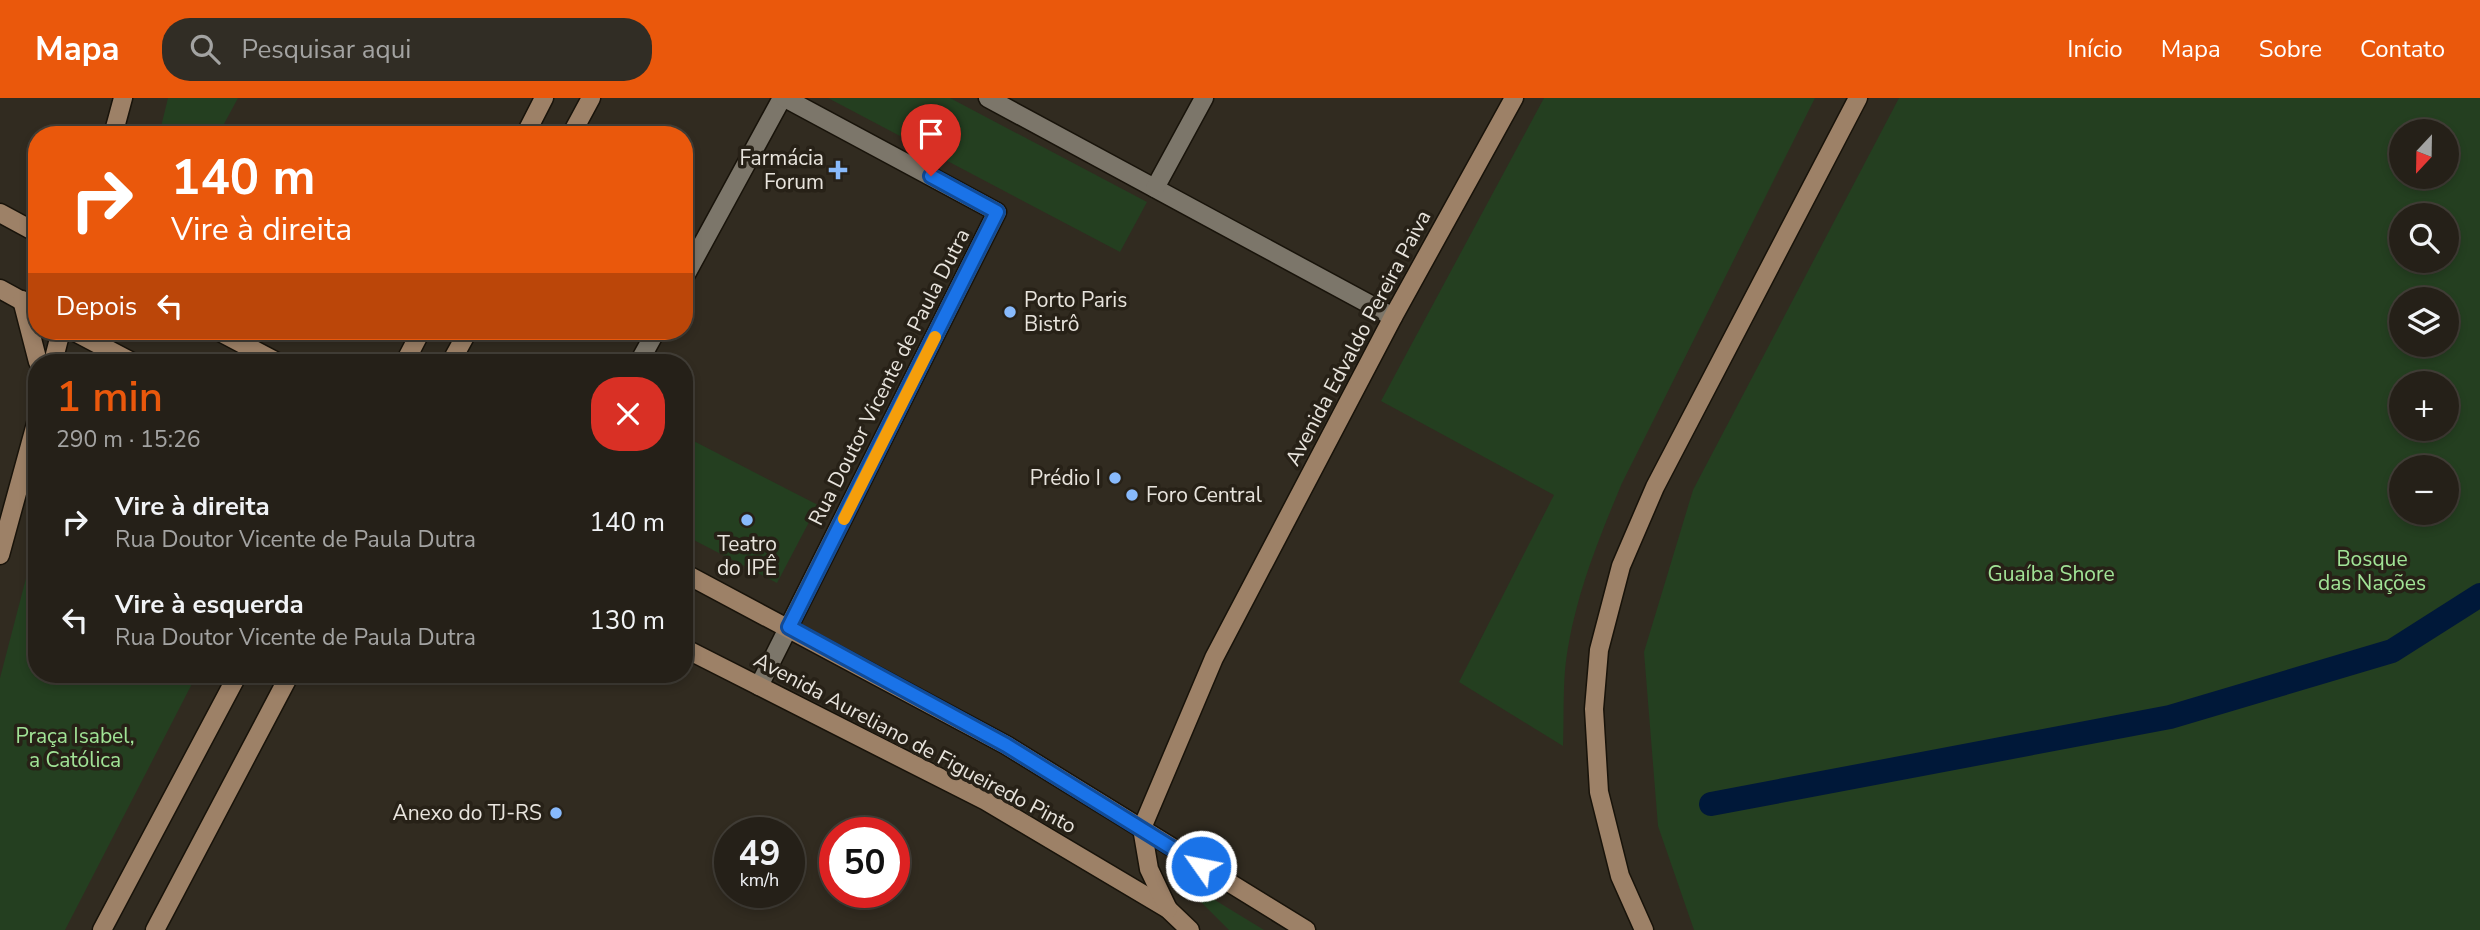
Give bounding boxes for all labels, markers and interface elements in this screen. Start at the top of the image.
search box [162,18,652,81]
text: Mapa [35,27,120,72]
icon: search [186,30,224,68]
text: Pesquisar aqui [242,32,411,67]
text: Início [2067,33,2123,65]
text: Mapa [2161,33,2221,65]
text: Sobre [2259,33,2322,65]
text: Contato [2360,33,2445,65]
pin [901,104,961,176]
icon: arrive [912,115,950,153]
north arrow [2389,119,2459,189]
map controls [2389,119,2459,525]
text: 140 m [171,144,315,211]
place label: Farmácia Forum [739,144,824,196]
icon: right [56,154,147,245]
marker: Farmácia Forum [830,162,846,178]
button: search [2389,203,2459,273]
street label: Avenida Edvaldo Pereira Paiva [1279,205,1437,471]
text: Vire à direita [171,208,352,251]
street label: Rua Doutor Vicente de Paula Dutra [802,224,976,530]
place label: Porto Paris Bistrô [1024,286,1127,338]
icon: left [151,287,189,325]
button: layers [2389,287,2459,357]
text: Depois [56,289,137,324]
marker: Porto Paris Bistrô [1002,304,1018,320]
text: 1 min [56,369,163,426]
button: + [2389,371,2459,441]
button: close [591,377,665,451]
text: 290 m · 15:26 [56,424,201,455]
button: − [2389,455,2459,525]
place label: Prédio I [1030,464,1101,492]
marker: Prédio I [1107,470,1123,486]
place label: Foro Central [1146,481,1263,509]
marker: Foro Central [1124,487,1140,503]
text: Vire à direita [115,489,270,524]
icon: right [56,503,94,541]
text: 140 m [589,505,665,540]
marker: Teatro do IPÊ [739,512,755,528]
text: Rua Doutor Vicente de Paula Dutra [115,524,476,555]
place label: Teatro do IPÊ [717,530,777,582]
park label: Bosque das Nações [2318,545,2426,597]
park label: Guaíba Shore [1987,560,2115,588]
text: Vire à esquerda [115,587,304,622]
icon: left [56,601,94,639]
text: 130 m [589,603,665,638]
text: Rua Doutor Vicente de Paula Dutra [115,622,476,653]
street label: Avenida Aureliano de Figueiredo Pinto [749,646,1081,840]
park label: Praça Isabel, a Católica [15,722,135,774]
place label: Anexo do TJ-RS [392,799,542,827]
marker: Anexo do TJ-RS [548,805,564,821]
speed limit sign: 50 [819,817,910,908]
position arrow [1164,829,1238,903]
text: 49 [738,830,781,877]
text: km/h [740,868,779,892]

